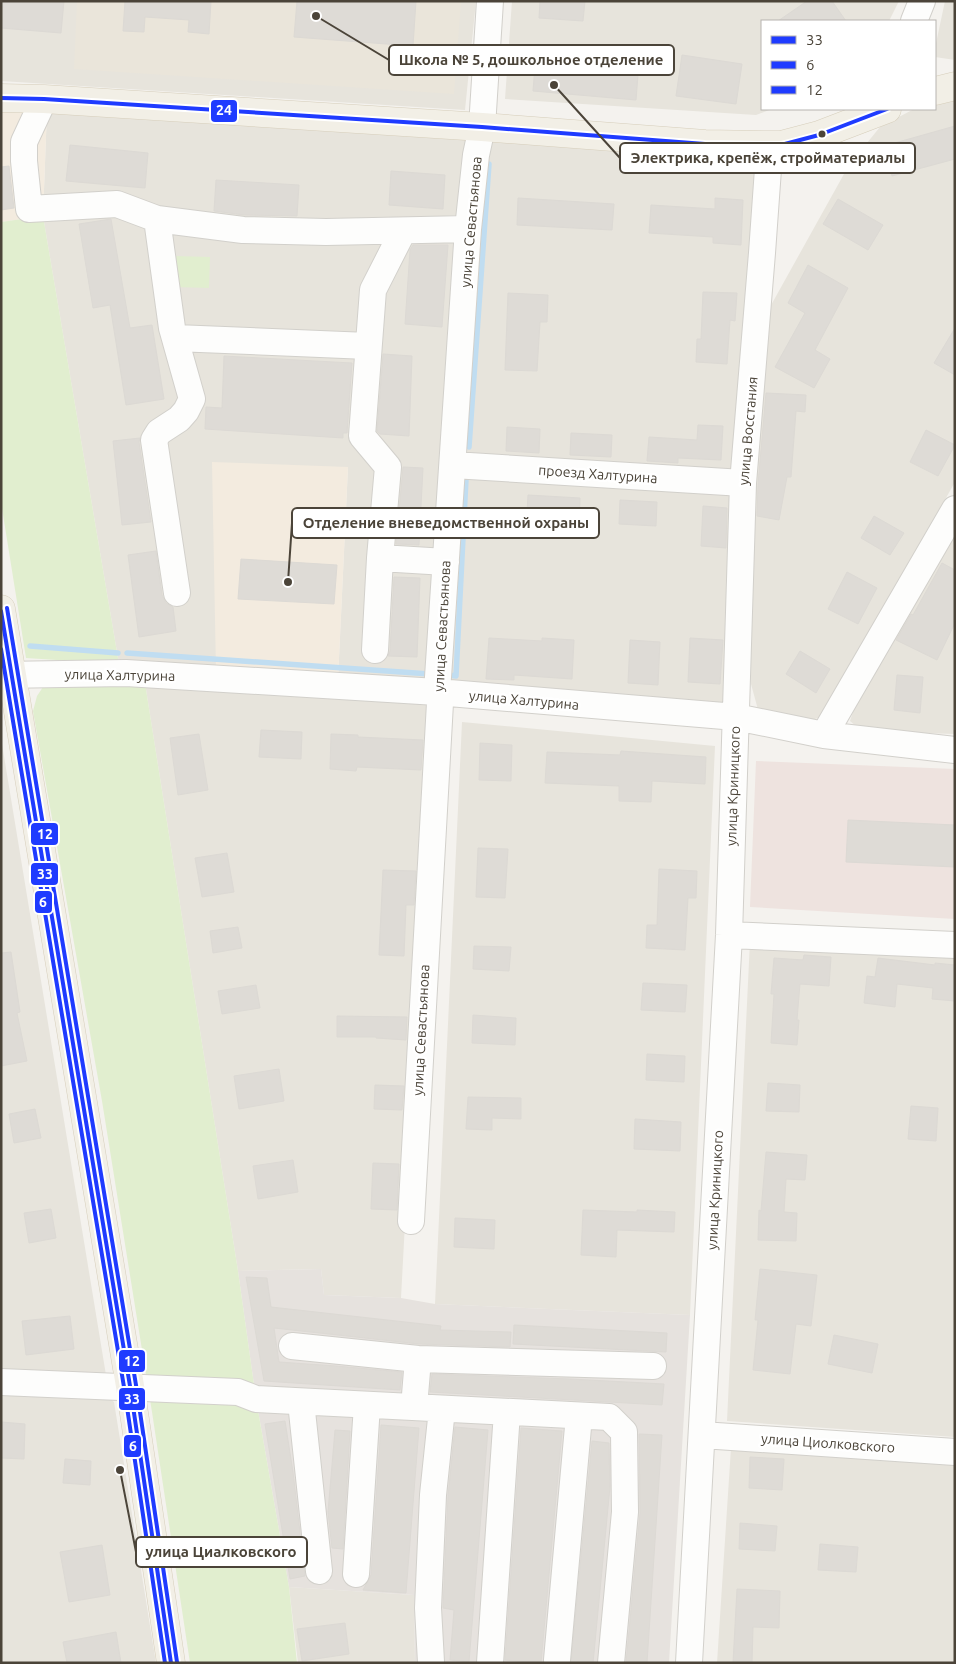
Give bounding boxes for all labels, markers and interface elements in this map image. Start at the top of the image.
legend [761,20,936,110]
text: 33 [806,31,823,48]
callout: Школа № 5, дошкольное отделение [389,45,674,75]
text: Школа № 5, дошкольное отделение [399,51,663,68]
text: 6 [806,56,814,73]
text: 12 [806,81,823,98]
line badge: 24 [210,99,238,123]
text: 24 [216,102,232,118]
unlabelled marker [817,129,827,139]
callout: Электрика, крепёж, стройматериалы [620,143,915,173]
text: Электрика, крепёж, стройматериалы [631,149,905,166]
street label: улица Севастьянова [457,156,485,288]
street label: улица Восстания [735,376,761,486]
street label: проезд Халтурина [538,462,658,486]
callout: Отделение вневедомственной охраны [292,508,599,538]
text: Отделение вневедомственной охраны [303,514,589,531]
street label: улица Севастьянова [431,560,453,692]
street label: улица Халтурина [65,666,175,684]
street label: улица Халтурина [468,687,580,713]
street label: улица Криницкого [723,726,743,846]
line badge: 12 [30,822,59,846]
text: 12 [37,826,53,842]
line badge: 33 [30,862,59,886]
text: 33 [37,866,53,882]
line badge: 6 [34,890,53,914]
text: 6 [39,894,47,910]
street label: улица Севастьянова [410,964,432,1096]
street label: улица Криницкого [704,1130,726,1250]
line badge: 12 [118,1349,146,1373]
text: 12 [124,1353,140,1369]
line badge: 33 [118,1387,146,1411]
text: 33 [124,1391,140,1407]
street label: улица Циолковского [760,1430,896,1456]
line badge: 6 [123,1434,142,1458]
text: 6 [129,1438,137,1454]
callout: улица Циалковского [136,1537,307,1567]
text: улица Циалковского [145,1543,297,1560]

